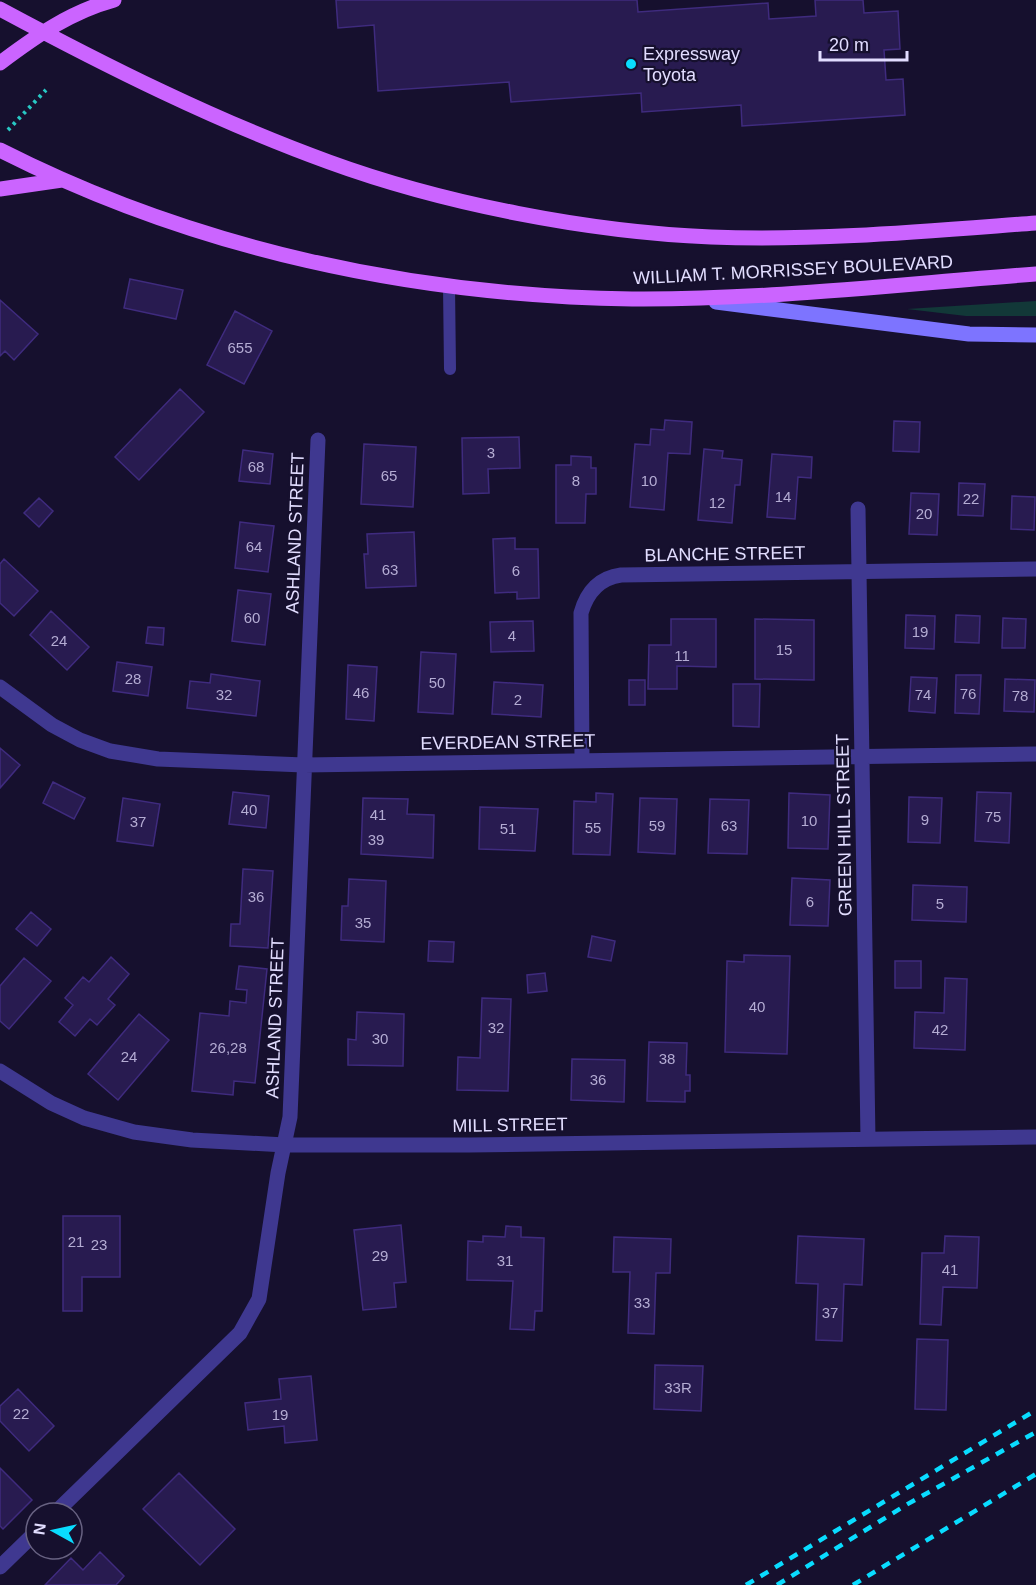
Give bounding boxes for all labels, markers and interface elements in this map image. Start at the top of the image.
scale bar [820,24,907,62]
text: 20 m [829,35,869,55]
place label: Expressway Toyota [643,44,740,85]
marker: Expressway Toyota [624,57,638,71]
street label: WILLIAM T. MORRISSEY BOULEVARD [633,252,953,288]
house number: 655 [227,339,253,356]
house number: 3 [487,444,495,461]
street label: ASHLAND STREET [282,452,308,614]
house number: 68 [248,458,264,475]
house number: 65 [381,467,397,484]
house number: 8 [572,472,580,489]
house number: 10 [641,472,657,489]
house number: 14 [775,488,791,505]
house number: 22 [963,490,979,507]
house number: 12 [709,494,725,511]
house number: 20 [916,505,932,522]
house number: 64 [246,538,262,555]
street label: BLANCHE STREET [644,543,806,565]
house number: 63 [382,561,398,578]
house number: 6 [512,562,520,579]
house number: 60 [244,609,260,626]
house number: 19 [912,623,928,640]
house number: 4 [508,627,516,644]
house number: 24 [51,632,67,649]
house number: 15 [776,641,792,658]
house number: 11 [674,647,690,664]
house number: 28 [125,670,141,687]
house number: 50 [429,674,445,691]
house number: 46 [353,684,369,701]
house number: 76 [960,685,976,702]
house number: 32 [216,686,232,703]
house number: 74 [915,686,931,703]
house number: 78 [1012,687,1028,704]
house number: 2 [514,691,522,708]
street label: EVERDEAN STREET [420,730,596,754]
street label: GREEN HILL STREET [832,734,856,916]
house number: 40 [241,801,257,818]
house number: 41 [370,806,386,823]
house number: 75 [985,808,1001,825]
house number: 9 [921,811,929,828]
house number: 10 [801,812,817,829]
house number: 37 [130,813,146,830]
house number: 59 [649,817,665,834]
house number: 63 [721,817,737,834]
house number: 55 [585,819,601,836]
house number: 51 [500,820,516,837]
house number: 39 [368,831,384,848]
house number: 36 [248,888,264,905]
house number: 6 [806,893,814,910]
house number: 5 [936,895,944,912]
house number: 35 [355,914,371,931]
street label: ASHLAND STREET [262,937,288,1099]
house number: 40 [749,998,765,1015]
house number: 32 [488,1019,504,1036]
house number: 42 [932,1021,948,1038]
house number: 30 [372,1030,388,1047]
house number: 26,28 [209,1039,247,1056]
house number: 24 [121,1048,137,1065]
house number: 38 [659,1050,675,1067]
house number: 36 [590,1071,606,1088]
street label: MILL STREET [452,1114,568,1136]
house number: 21 [68,1233,84,1250]
house number: 23 [91,1236,107,1253]
house number: 29 [372,1247,388,1264]
house number: 31 [497,1252,513,1269]
house number: 41 [942,1261,958,1278]
house number: 33 [634,1294,650,1311]
house number: 37 [822,1304,838,1321]
house number: 33R [664,1379,692,1396]
house number: 22 [13,1405,29,1422]
house number: 19 [272,1406,288,1423]
north arrow [24,1501,84,1561]
text: N [30,1522,49,1536]

